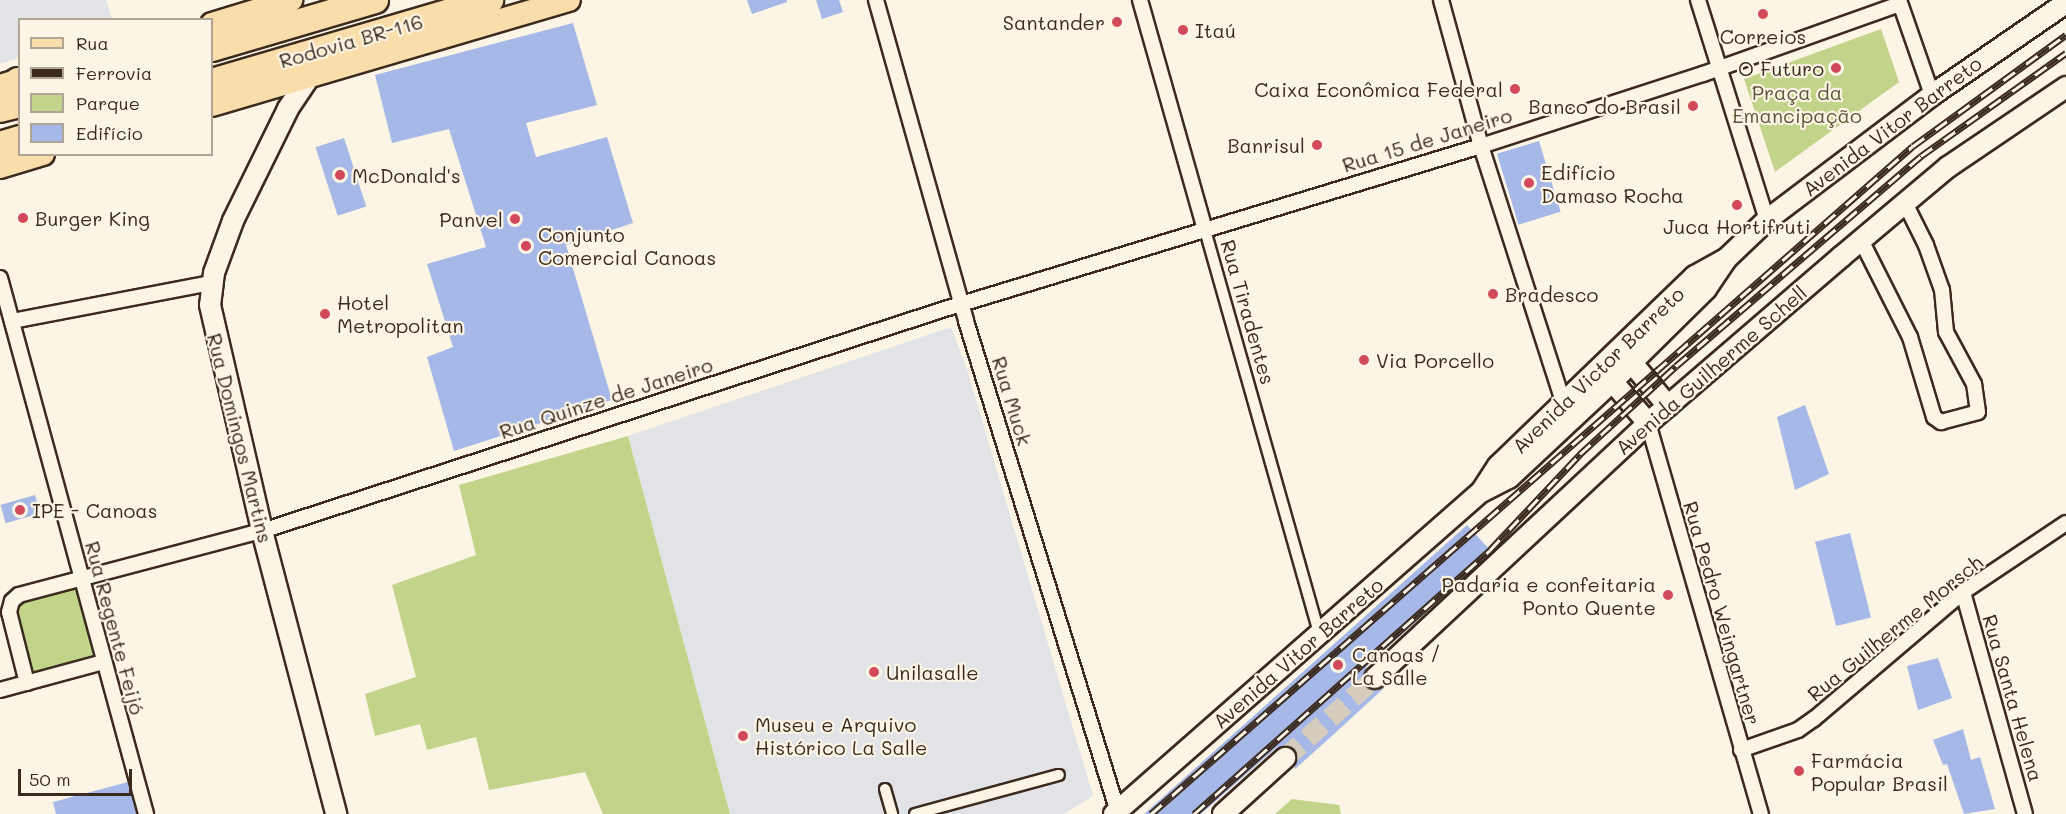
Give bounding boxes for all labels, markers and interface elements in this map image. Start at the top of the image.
marker: Correios [1756,7,1770,21]
street label: Rodovia BR-116 [276,9,426,73]
place label: Santander [1003,10,1105,34]
marker: Santander [1110,15,1124,29]
legend [18,18,213,156]
place label: Itaú [1195,18,1236,42]
marker: Itaú [1176,23,1190,37]
place label: Correios [1720,24,1806,48]
text: Rua [76,31,109,55]
street label: Avenida Vitor Barreto [1798,51,1986,201]
place label: O Futuro [1738,56,1824,80]
text: Ferrovia [76,61,152,85]
marker: O Futuro [1829,61,1843,75]
place label: Caixa Econômica Federal [1254,77,1503,101]
park label: Praça da Emancipação [1732,81,1862,128]
marker: Caixa Econômica Federal [1508,82,1522,96]
text: Parque [76,91,140,115]
place label: Banco do Brasil [1528,94,1681,118]
marker: Banco do Brasil [1686,99,1700,113]
street label: Rua 15 de Janeiro [1339,103,1515,177]
text: Edifício [76,121,143,145]
place label: Banrisul [1227,133,1305,157]
marker: Banrisul [1310,138,1324,152]
place label: Edifício Damaso Rocha [1541,160,1684,207]
place label: McDonald's [352,163,461,187]
marker: McDonald's [333,168,347,182]
marker: Edifício Damaso Rocha [1522,176,1536,190]
marker: Juca Hortifruti [1730,198,1744,212]
place label: Burger King [35,206,150,230]
place label: Panvel [439,207,503,231]
marker: Burger King [16,211,30,225]
marker: Panvel [508,212,522,226]
place label: Juca Hortifruti [1663,214,1811,238]
place label: Conjunto Comercial Canoas [538,222,716,269]
street label: Rua Tiradentes [1216,237,1280,387]
marker: Conjunto Comercial Canoas [519,239,533,253]
street label: Avenida Guilherme Schell [1610,280,1812,460]
place label: Bradesco [1505,282,1598,306]
street label: Avenida Victor Barreto [1507,282,1689,458]
marker: Bradesco [1486,287,1500,301]
place label: Hotel Metropolitan [337,290,464,337]
marker: Hotel Metropolitan [318,307,332,321]
street label: Rua Domingos Martins [202,331,278,545]
place label: Via Porcello [1376,348,1494,372]
street label: Rua Quinze de Janeiro [496,352,716,444]
marker: Via Porcello [1357,353,1371,367]
street label: Rua Muck [987,354,1037,448]
place label: IPE - Canoas [32,498,158,522]
street label: Rua Pedro Weingartner [1679,498,1765,728]
marker: IPE - Canoas [13,503,27,517]
street label: Rua Regente Feijó [80,539,150,717]
street label: Rua Guilherme Morsch [1803,550,1987,706]
place label: Padaria e confeitaria Ponto Quente [1442,572,1656,619]
street label: Avenida Vitor Barreto [1208,573,1388,733]
marker: Padaria e confeitaria Ponto Quente [1661,588,1675,602]
street label: Rua Santa Helena [1978,612,2048,784]
place label: Canoas / La Salle [1352,642,1441,689]
marker: Canoas / La Salle [1329,656,1347,674]
place label: Unilasalle [886,660,979,684]
marker: Unilasalle [867,665,881,679]
place label: Museu e Arquivo Histórico La Salle [755,712,927,759]
marker: Museu e Arquivo Histórico La Salle [736,729,750,743]
place label: Farmácia Popular Brasil [1811,748,1948,795]
scale bar [21,757,135,795]
marker: Farmácia Popular Brasil [1792,764,1806,778]
text: 50 m [29,767,71,791]

